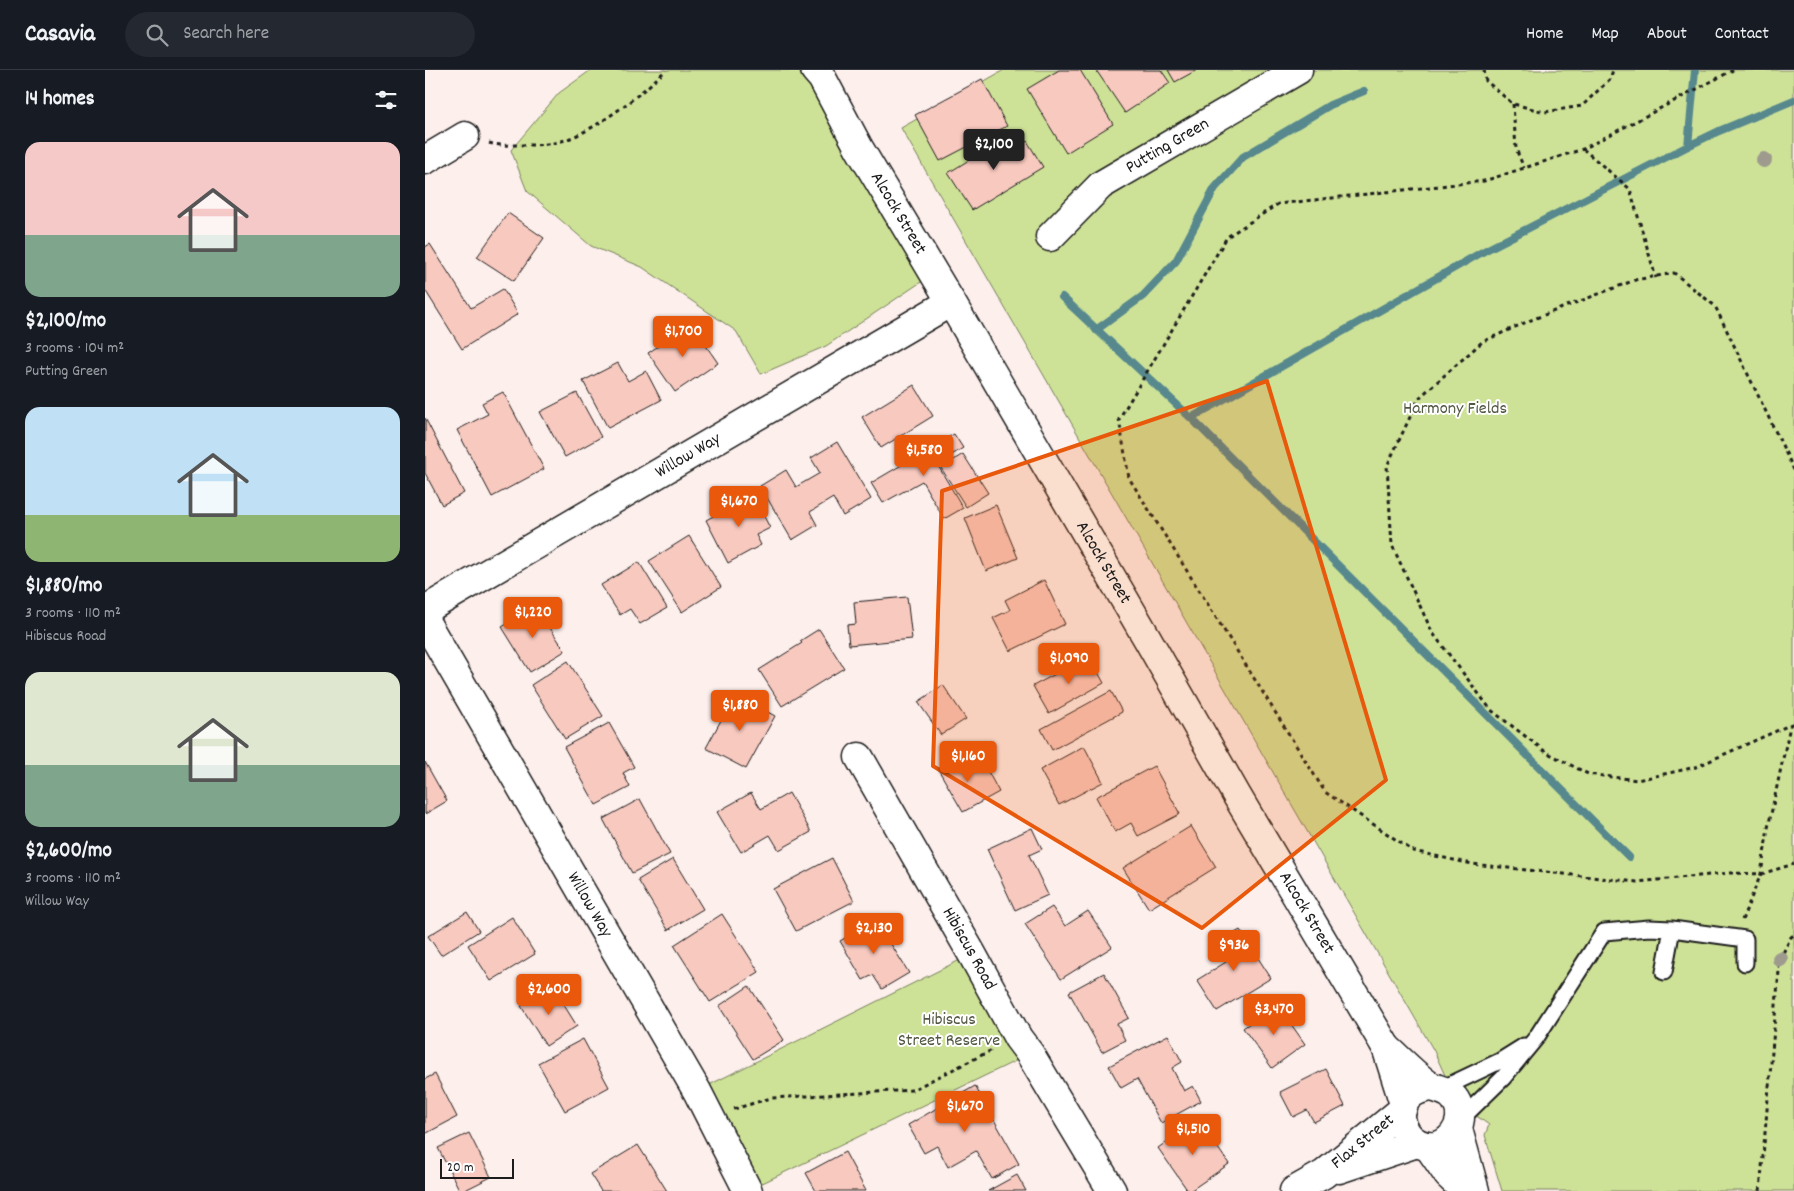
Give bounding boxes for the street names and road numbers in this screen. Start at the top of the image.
street label: Putting Green [1121,112,1214,180]
street label: Alcock Street [864,168,933,260]
street label: Willow Way [651,427,726,485]
street label: Alcock Street [1069,517,1137,609]
street label: Willow Way [560,867,619,943]
street label: Alcock Street [1272,867,1341,959]
street label: Hibiscus Road [935,903,1002,995]
street label: Flax Street [1326,1108,1400,1176]

